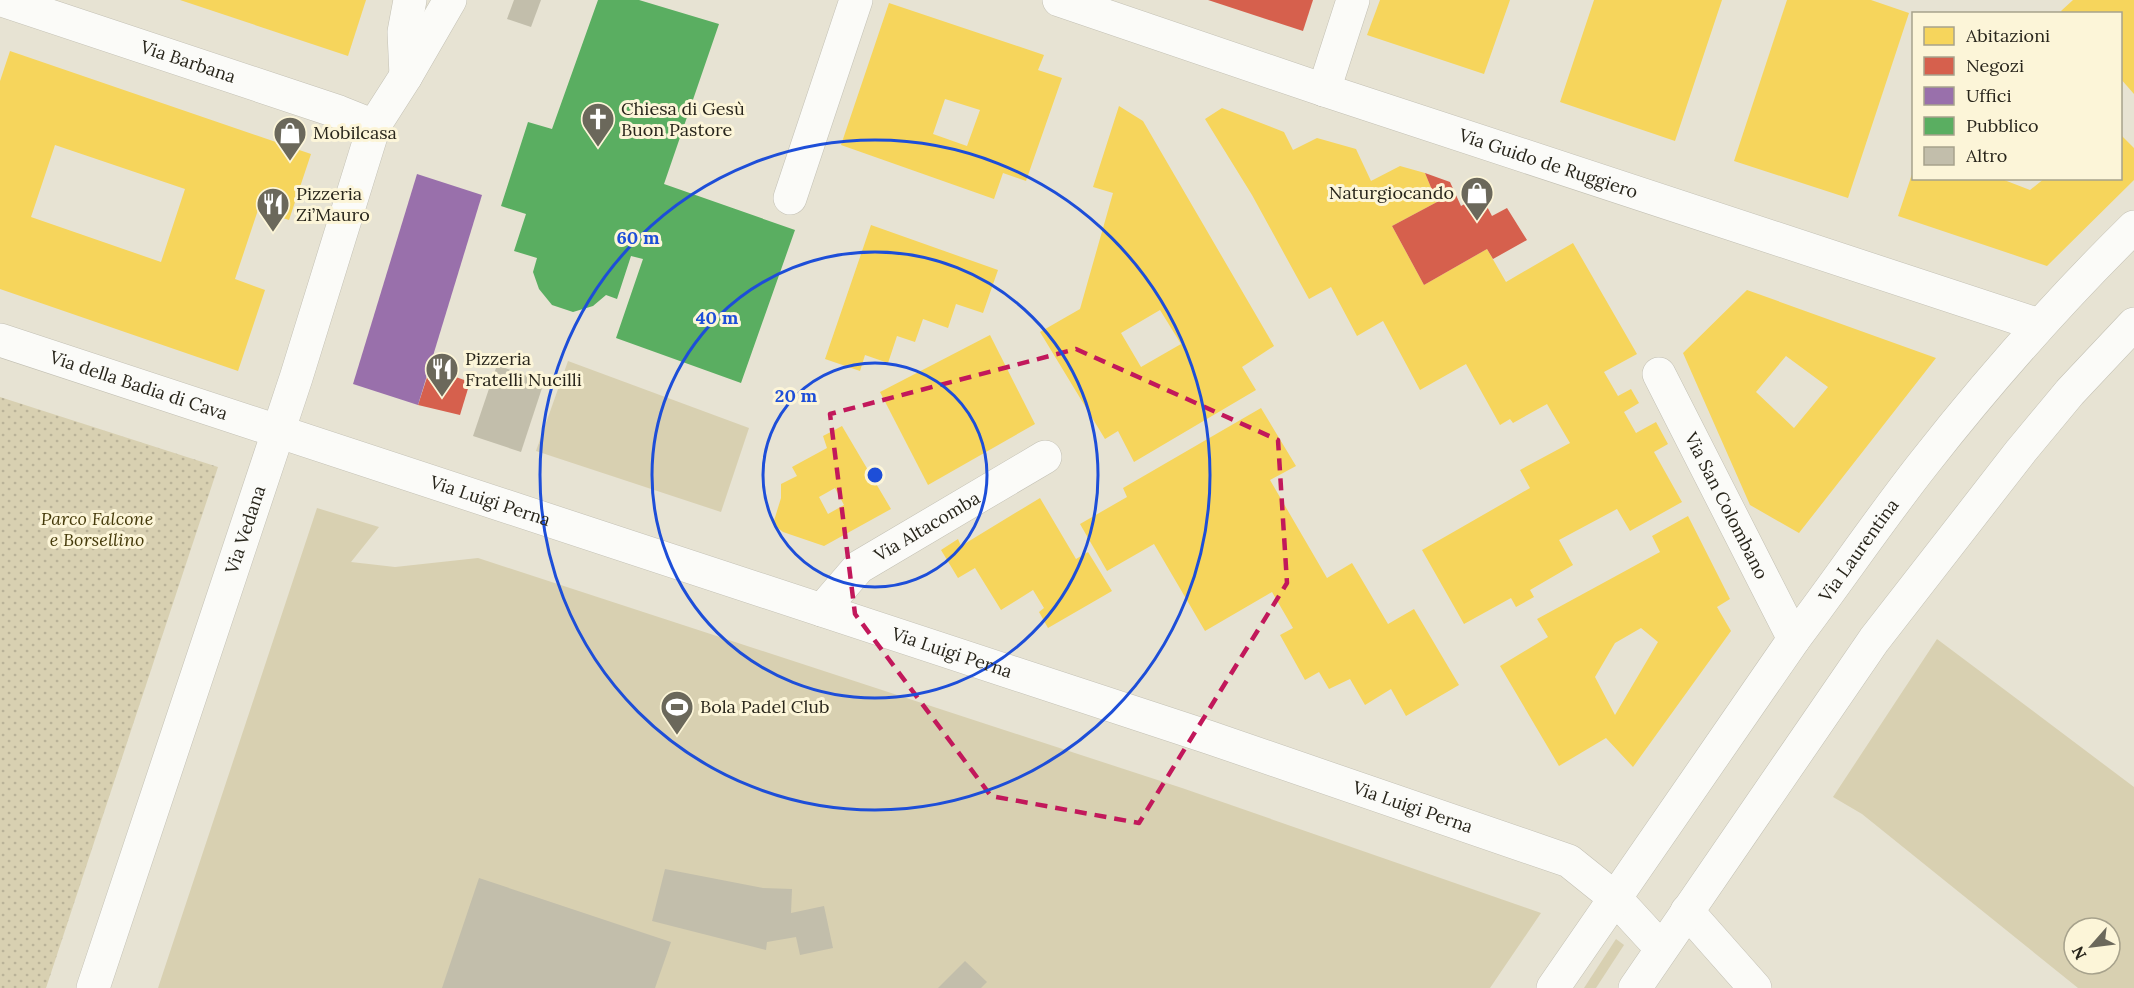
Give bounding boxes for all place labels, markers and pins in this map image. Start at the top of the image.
place label: Chiesa di Gesù Buon Pastore [621,97,745,141]
church icon: Chiesa di Gesù Buon Pastore [580,101,616,148]
shop icon: Mobilcasa [272,115,308,162]
place label: Mobilcasa [313,121,397,144]
shop icon: Naturgiocando [1459,175,1495,222]
place label: Naturgiocando [1329,181,1454,204]
place label: Pizzeria Zi’Mauro [296,182,370,226]
restaurant icon: Pizzeria Zi’Mauro [255,186,291,233]
place label: Pizzeria Fratelli Nucilli [465,347,582,391]
restaurant icon: Pizzeria Fratelli Nucilli [424,351,460,398]
centre of rings [865,465,885,485]
sports icon: Bola Padel Club [659,689,695,736]
place label: Bola Padel Club [700,695,830,718]

